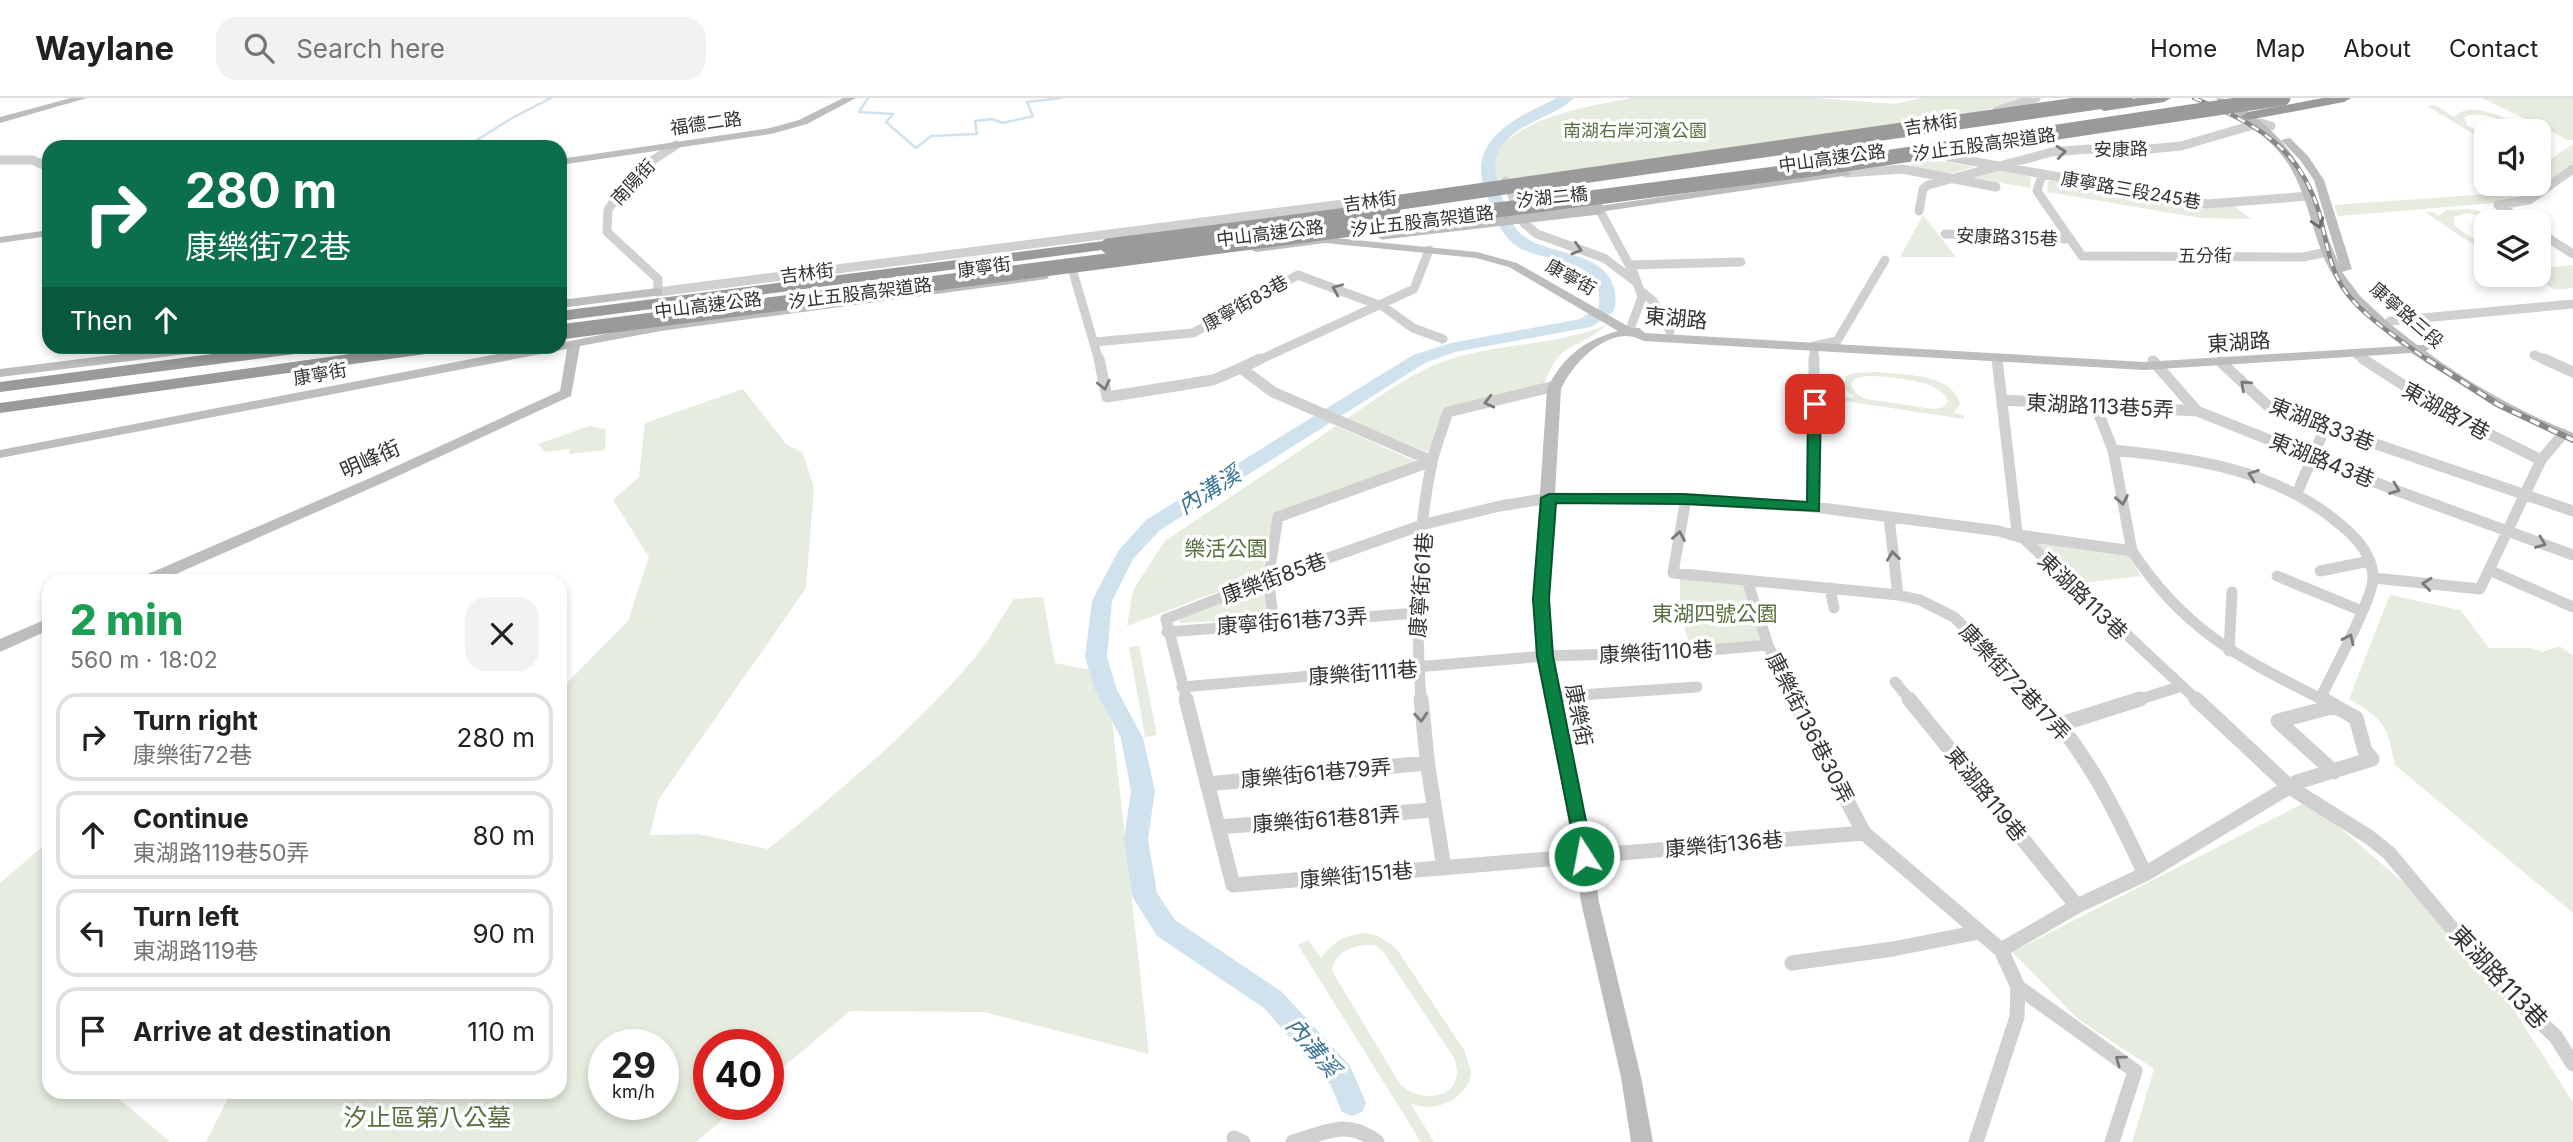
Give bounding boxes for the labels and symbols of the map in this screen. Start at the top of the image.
street label: 福德二路 [669,108,743,138]
street label: 吉林街 [1903,109,1959,139]
park label: 南湖右岸河濱公園 [1563,120,1707,141]
street label: 汐止五股高架道路 [1911,124,2057,164]
street label: 安康路 [2094,138,2148,160]
street label: 中山高速公路 [1777,140,1887,176]
one-way arrow [2055,144,2067,159]
street label: 南陽街 [607,155,659,209]
street label: 康寧路三段245巷 [2060,167,2202,213]
street label: 汐湖二橋 [1515,183,1589,211]
street label: 吉林街 [1342,187,1398,215]
street label: 汐止五股高架道路 [1349,202,1495,240]
street label: 中山高速公路 [1215,216,1325,250]
one-way arrow [2310,216,2324,229]
street label: 安康路315巷 [1956,225,2058,249]
one-way arrow [1571,241,1583,256]
street label: 五分街 [2178,245,2232,266]
street label: 康寧街 [956,253,1012,281]
street label: 康寧街 [1542,255,1600,299]
street label: 吉林街 [779,259,835,287]
street label: 康寧街83巷 [1199,271,1291,335]
street label: 汐止五股高架道路 [787,274,933,312]
street label: 康寧路三段 [2366,278,2448,352]
one-way arrow [1332,283,1345,297]
street label: 中山高速公路 [653,288,763,322]
street label: 東湖路 [1644,303,1708,333]
street label: 東湖路 [2207,327,2271,357]
street label: 康寧街 [292,359,348,389]
pin [1785,374,1845,434]
street label: 東湖路7巷 [2398,377,2494,445]
one-way arrow [1096,379,1111,391]
one-way arrow [2240,381,2253,394]
street label: 東湖路113巷5弄 [2026,390,2174,422]
street label: 東湖路33巷 [2266,393,2378,455]
one-way arrow [1483,394,1495,408]
street label: 東湖路43巷 [2266,428,2378,492]
street label: 明峰街 [336,435,404,483]
water label: 內溝溪 [1172,458,1248,520]
one-way arrow [2248,469,2260,483]
one-way arrow [2388,481,2400,495]
one-way arrow [2114,494,2129,506]
one-way arrow [1671,530,1686,542]
street label: 康寧街61巷 [1405,531,1437,639]
one-way arrow [2535,534,2547,548]
park label: 樂活公園 [1184,536,1268,561]
street label: 康樂街85巷 [1218,547,1330,609]
street label: 東湖路113巷 [2033,547,2133,645]
one-way arrow [1886,550,1901,562]
one-way arrow [2421,577,2432,592]
park label: 東湖四號公園 [1652,601,1778,626]
street label: 康寧街61巷73弄 [1216,603,1368,639]
street label: 康樂街72巷17弄 [1955,619,2075,745]
one-way arrow [2341,634,2355,646]
street label: 康樂街110巷 [1598,637,1714,667]
street label: 康樂街136巷30弄 [1761,648,1859,808]
street label: 康樂街111巷 [1307,657,1419,689]
street label: 康樂街 [1561,682,1597,748]
one-way arrow [1413,712,1428,723]
street label: 東湖路119巷 [1940,742,2032,846]
street label: 康樂街61巷79弄 [1240,754,1392,792]
street label: 康樂街61巷81弄 [1251,801,1401,837]
position arrow [1547,819,1621,893]
street label: 康樂街136巷 [1664,826,1784,862]
street label: 康樂街151巷 [1298,858,1414,892]
street label: 東湖路113巷 [2444,919,2554,1035]
water label: 內溝溪 [1280,1012,1348,1085]
speed limit sign: 40 [693,1029,784,1120]
one-way arrow [2115,1056,2128,1069]
park label: 汐止區第八公墓 [343,1103,511,1132]

